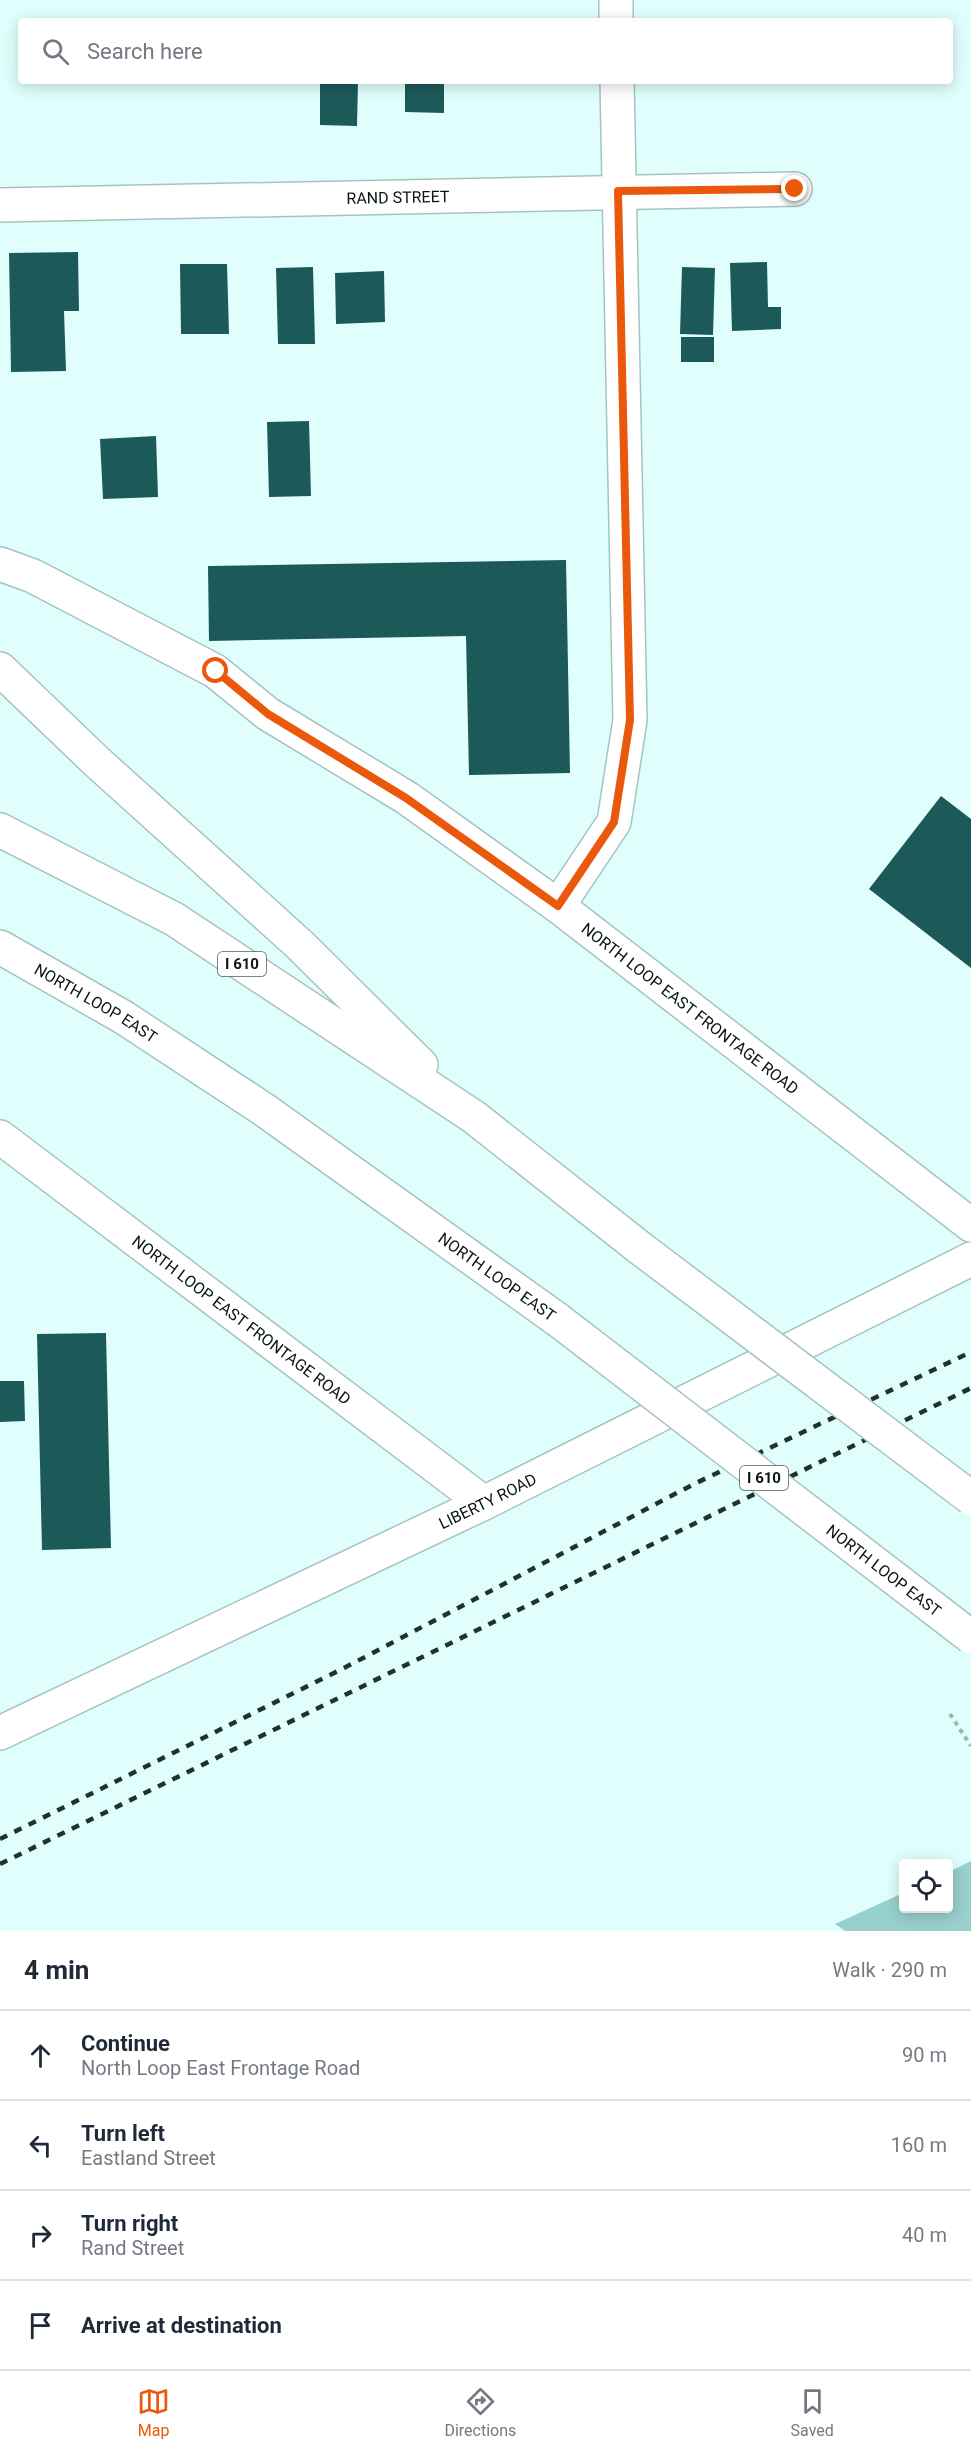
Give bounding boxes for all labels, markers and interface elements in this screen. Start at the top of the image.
search box [18,18,953,84]
icon: search [39,35,72,68]
text: Search here [87,39,203,64]
route end [781,175,807,201]
street label: RAND STREET [346,187,450,208]
route start [202,657,228,683]
street label: NORTH LOOP EAST FRONTAGE ROAD [578,919,802,1098]
road number: I 610 [218,952,266,976]
street label: NORTH LOOP EAST [31,960,161,1047]
street label: NORTH LOOP EAST [435,1229,560,1325]
street label: NORTH LOOP EAST FRONTAGE ROAD [128,1231,354,1409]
road number: I 610 [740,1466,788,1490]
street label: LIBERTY ROAD [436,1469,540,1533]
street label: NORTH LOOP EAST [823,1521,945,1621]
map controls [899,1859,953,1913]
button: locate [899,1859,953,1913]
text: 4 min [24,1955,89,1985]
text: Walk · 290 m [832,1958,947,1982]
text: Continue [81,2031,170,2056]
icon: ahead [24,2039,57,2072]
text: 90 m [902,2043,947,2067]
text: North Loop East Frontage Road [81,2056,360,2080]
text: Turn left [81,2121,165,2146]
icon: left [24,2129,57,2162]
text: 160 m [891,2133,947,2157]
text: Eastland Street [81,2146,216,2170]
text: Turn right [81,2211,178,2236]
icon: right [24,2219,57,2252]
text: 40 m [902,2223,947,2247]
text: Rand Street [81,2236,184,2260]
icon: arrive [24,2309,57,2342]
text: Arrive at destination [81,2313,282,2338]
tab: Map [137,2385,170,2440]
tab: Directions [444,2385,516,2440]
tab: Saved [791,2385,834,2440]

